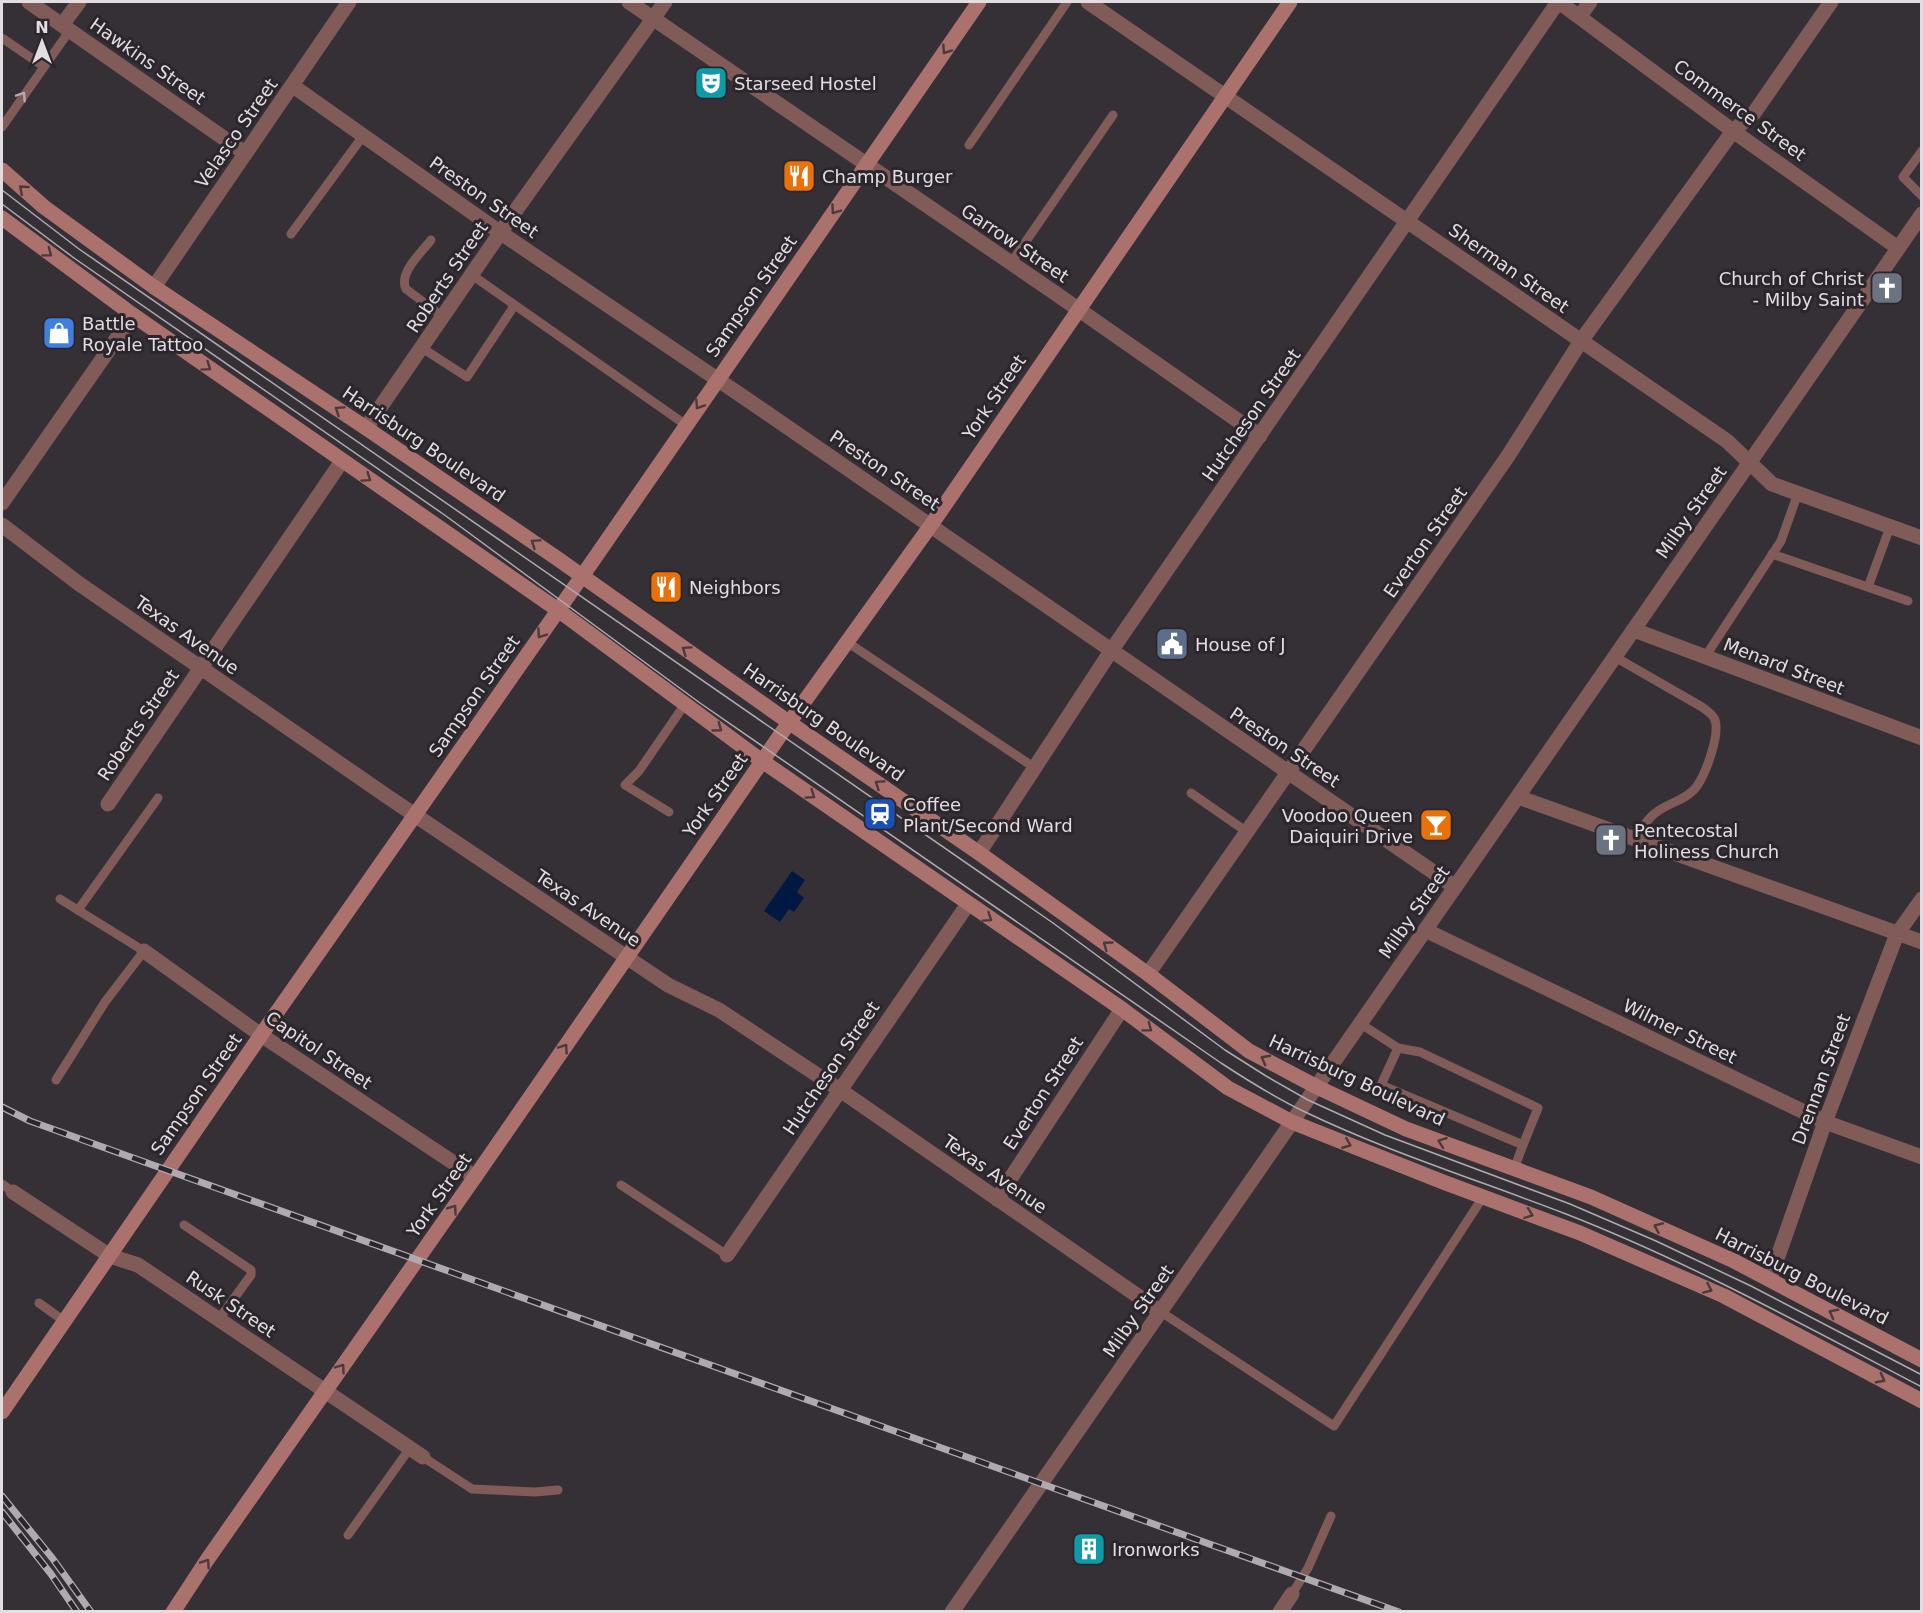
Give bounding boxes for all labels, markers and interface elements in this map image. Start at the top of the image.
north arrow [12,12,72,72]
street label: Hawkins Street [86,13,210,109]
text: N [35,18,49,37]
one-way arrow [942,43,953,54]
street label: Commerce Street [1670,55,1810,165]
theatre icon: Starseed Hostel [693,65,729,101]
place label: Starseed Hostel [734,73,877,94]
street label: Velasco Street [190,74,282,192]
one-way arrow [15,92,26,103]
street label: Preston Street [426,152,542,242]
restaurant icon: Champ Burger [781,158,817,194]
place label: Champ Burger [822,166,953,187]
one-way arrow [19,185,30,196]
street label: Garrow Street [957,199,1073,287]
one-way arrow [831,204,842,215]
street label: Roberts Street [402,217,492,337]
street label: Sherman Street [1445,219,1573,317]
street label: Sampson Street [701,231,801,361]
one-way arrow [42,246,53,257]
place label: Church of Christ - Milby Saint [1719,268,1864,310]
church icon: Church of Christ - Milby Saint [1869,270,1905,306]
place label: Battle Royale Tattoo [82,313,203,355]
shop icon: Battle Royale Tattoo [41,315,77,351]
street label: Hutcheson Street [1197,345,1305,485]
street label: York Street [957,351,1030,444]
one-way arrow [200,360,211,371]
street label: Harrisburg Boulevard [339,382,509,506]
one-way arrow [696,398,707,409]
one-way arrow [334,406,345,417]
street label: Preston Street [826,426,944,514]
street label: Milby Street [1651,462,1731,562]
one-way arrow [360,471,371,482]
street label: Everton Street [1379,483,1471,601]
one-way arrow [530,539,541,550]
restaurant icon: Neighbors [648,569,684,605]
place label: Neighbors [689,577,781,598]
street label: Texas Avenue [130,591,243,679]
public building icon: House of J [1154,626,1190,662]
one-way arrow [537,628,548,639]
street label: Sampson Street [424,631,524,761]
street label: Menard Street [1721,633,1847,699]
place label: House of J [1195,634,1286,655]
one-way arrow [682,646,693,657]
street label: Harrisburg Boulevard [740,658,908,786]
street label: Roberts Street [93,665,183,785]
street label: Preston Street [1226,703,1344,791]
one-way arrow [711,721,722,732]
street label: York Street [678,749,752,842]
one-way arrow [875,780,886,791]
one-way arrow [804,788,815,799]
place label: Coffee Plant/Second Ward [903,794,1073,836]
station icon: Coffee Plant/Second Ward [862,796,898,832]
place label: Voodoo Queen Daiquiri Drive [1282,805,1413,847]
bar icon: Voodoo Queen Daiquiri Drive [1418,807,1454,843]
place label: Pentecostal Holiness Church [1634,820,1779,862]
church icon: Pentecostal Holiness Church [1593,822,1629,858]
street label: Milby Street [1374,862,1454,962]
street label: Texas Avenue [531,865,645,951]
one-way arrow [982,910,992,922]
one-way arrow [1103,941,1114,952]
street label: Wilmer Street [1620,994,1740,1068]
street label: Hutcheson Street [779,997,883,1139]
street label: Capitol Street [262,1007,376,1093]
street label: Drennan Street [1788,1011,1854,1147]
one-way arrow [1142,1021,1153,1032]
street label: Sampson Street [146,1029,246,1159]
street label: Harrisburg Boulevard [1266,1030,1448,1130]
street label: Everton Street [999,1033,1087,1153]
one-way arrow [557,1044,568,1055]
one-way arrow [1261,1055,1271,1066]
street label: Texas Avenue [938,1130,1051,1218]
one-way arrow [1340,1137,1351,1149]
one-way arrow [1437,1137,1448,1149]
street label: York Street [402,1149,476,1242]
one-way arrow [446,1204,457,1215]
one-way arrow [1523,1206,1533,1219]
one-way arrow [1653,1222,1664,1234]
street label: Harrisburg Boulevard [1712,1223,1892,1329]
street label: Milby Street [1098,1261,1178,1361]
street label: Rusk Street [182,1266,280,1342]
one-way arrow [1702,1282,1713,1294]
one-way arrow [1828,1309,1839,1320]
one-way arrow [334,1364,345,1375]
one-way arrow [1875,1372,1885,1383]
building icon: Ironworks [1071,1531,1107,1567]
place label: Ironworks [1112,1539,1200,1560]
one-way arrow [199,1558,210,1569]

